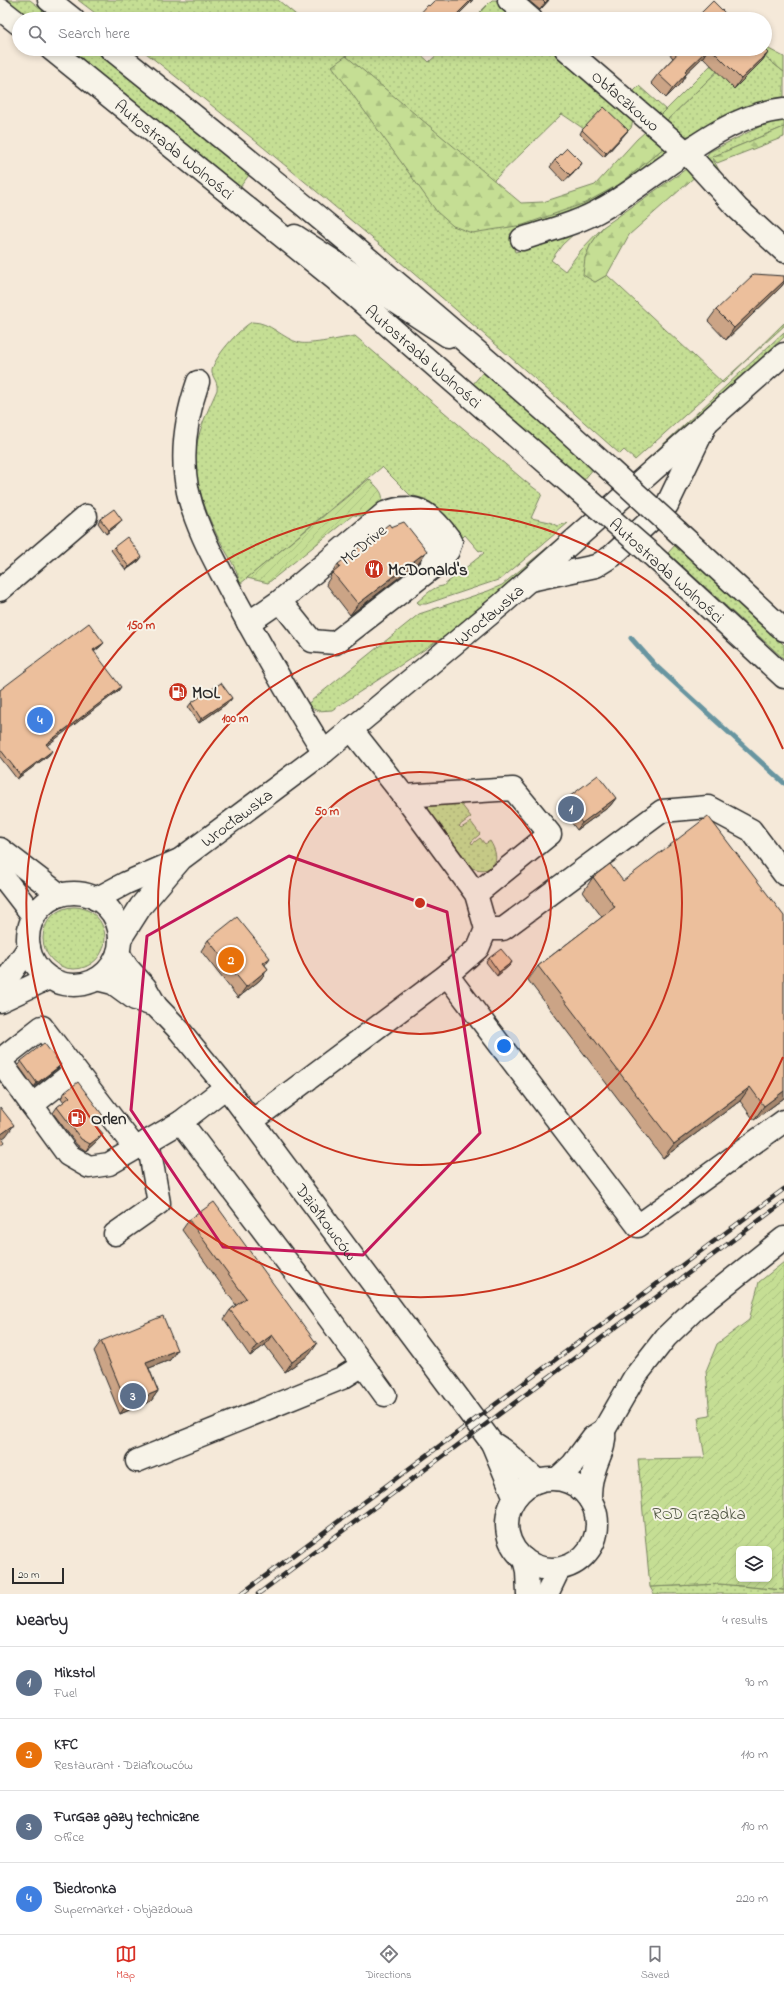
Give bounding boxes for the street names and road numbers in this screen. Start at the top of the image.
street label: Obłaczkowo [585,65,665,138]
street label: Autostrada Wolności [108,94,239,206]
street label: Autostrada Wolności [359,299,487,415]
street label: Autostrada Wolności [603,513,729,630]
street label: McDrive [335,518,393,572]
street label: Wrocławska [450,579,530,653]
street label: Wrocławska [196,783,279,854]
street label: Działkowców [288,1178,363,1267]

